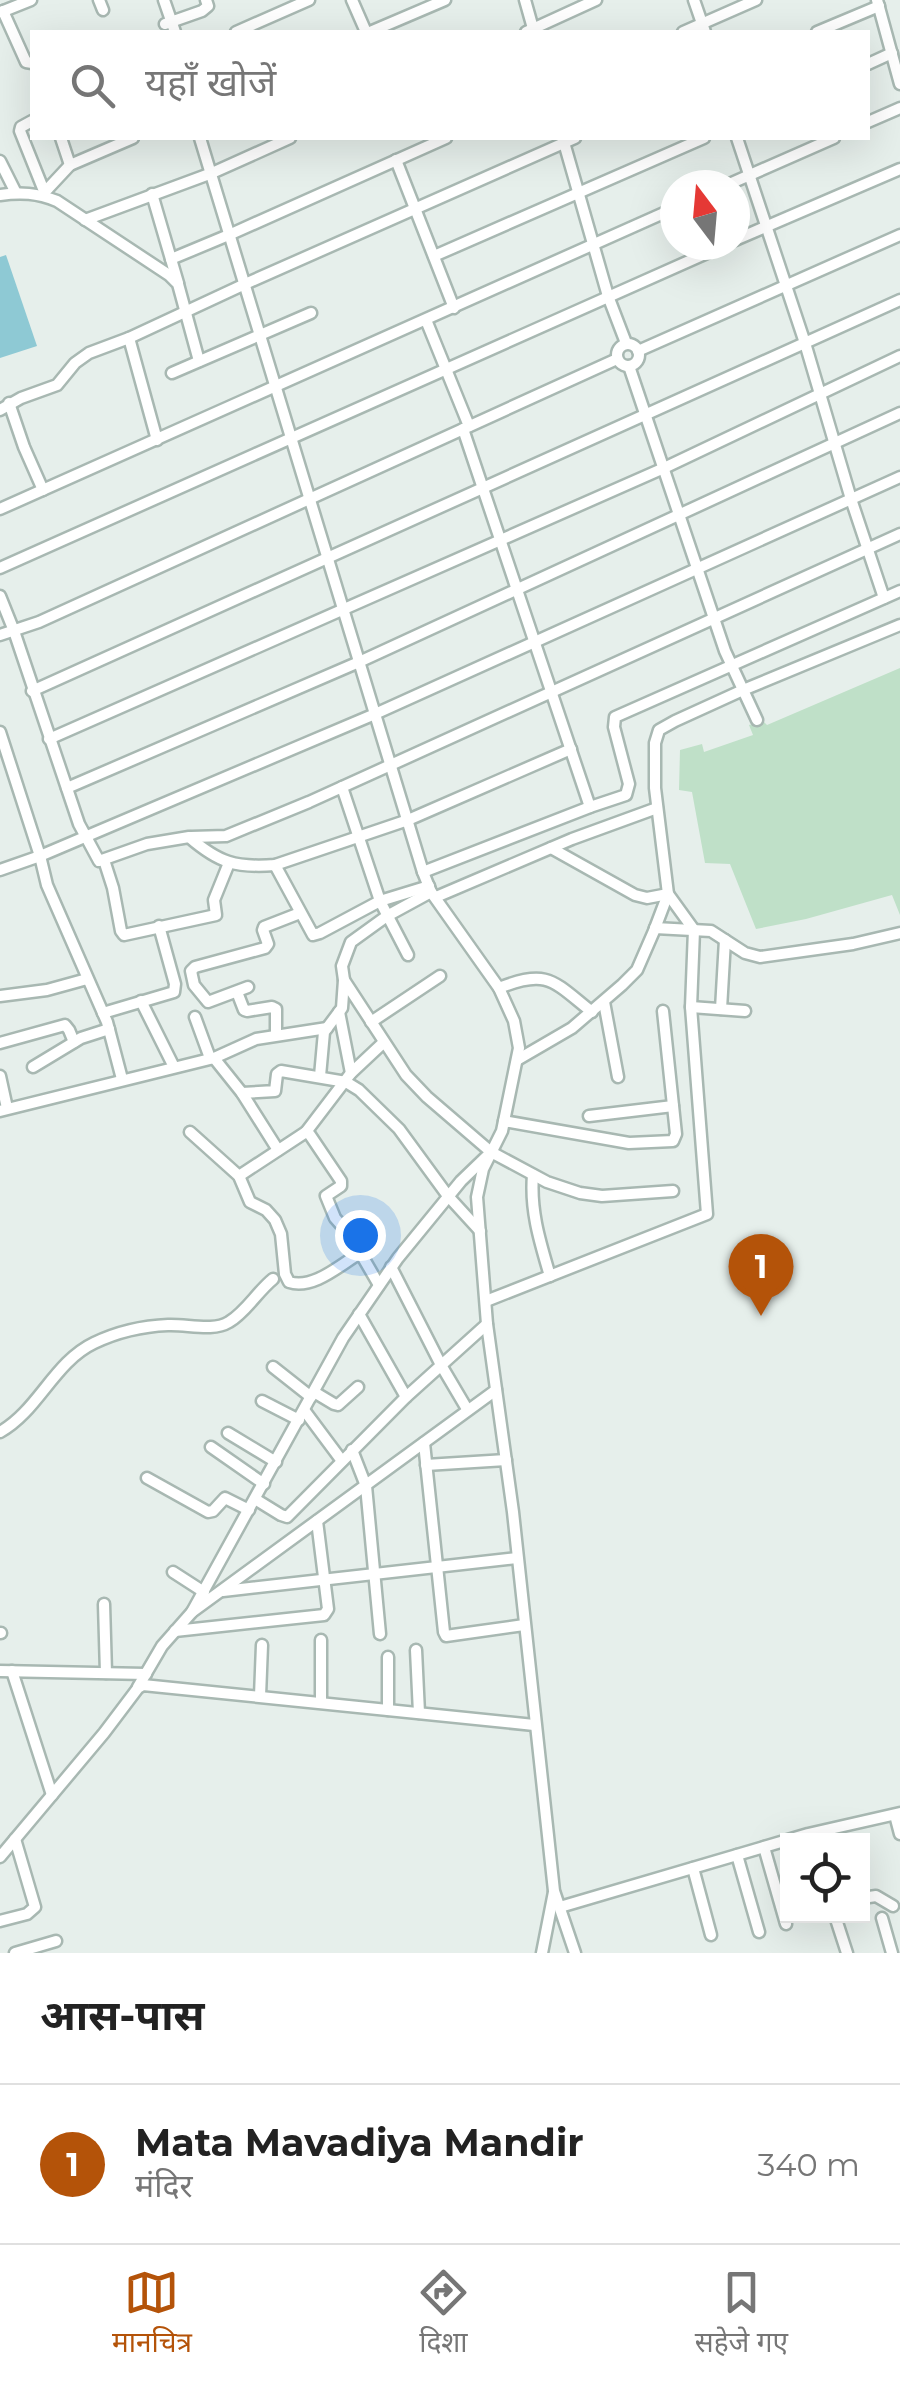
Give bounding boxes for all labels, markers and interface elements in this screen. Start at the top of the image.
search box [30,30,870,140]
icon: search [65,58,120,113]
text: यहाँ खोजें [145,59,276,106]
north arrow [660,170,750,260]
your location [335,1210,386,1261]
pin: 1 [728,1234,794,1316]
map controls [780,1833,870,1923]
button: locate [780,1833,870,1923]
text: आस-पास [40,1989,205,2041]
text: Mata Mavadiya Mandir [135,2119,584,2166]
text: 1 [66,2145,79,2184]
text: 340 m [757,2145,860,2184]
text: मंदिर [135,2166,193,2205]
tab: मानचित्र [112,2265,192,2363]
tab: दिशा [416,2265,471,2363]
tab: सहेजे गए [695,2265,788,2363]

